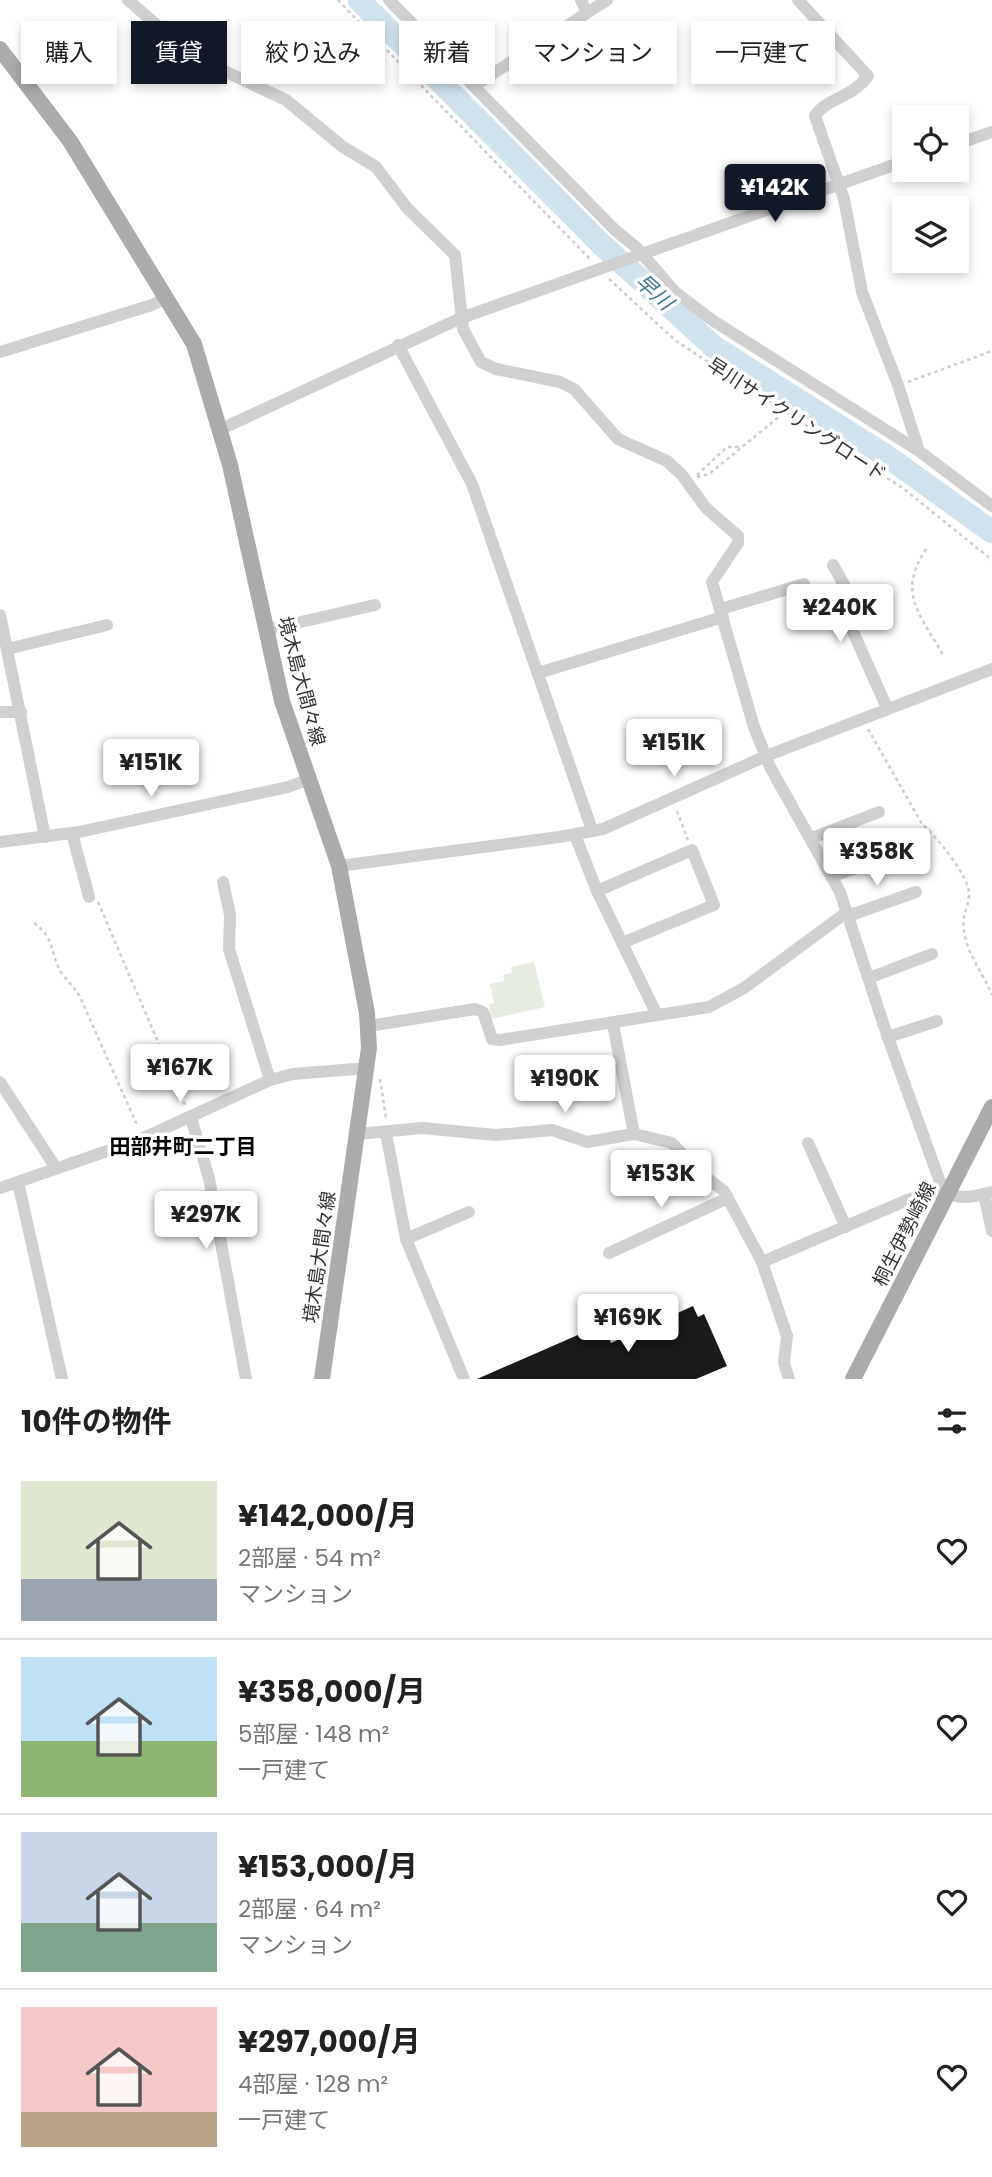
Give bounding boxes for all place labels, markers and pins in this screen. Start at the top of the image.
pin: ¥142K [726,164,824,224]
pin: ¥240K [791,584,889,644]
pin: ¥151K [625,720,723,779]
pin: ¥151K [102,740,200,799]
pin: ¥358K [828,828,926,888]
pin: ¥167K [131,1044,229,1104]
pin: ¥190K [516,1056,614,1115]
pin: ¥153K [612,1150,710,1210]
pin: ¥297K [157,1192,255,1251]
pin: ¥169K [579,1294,677,1354]

